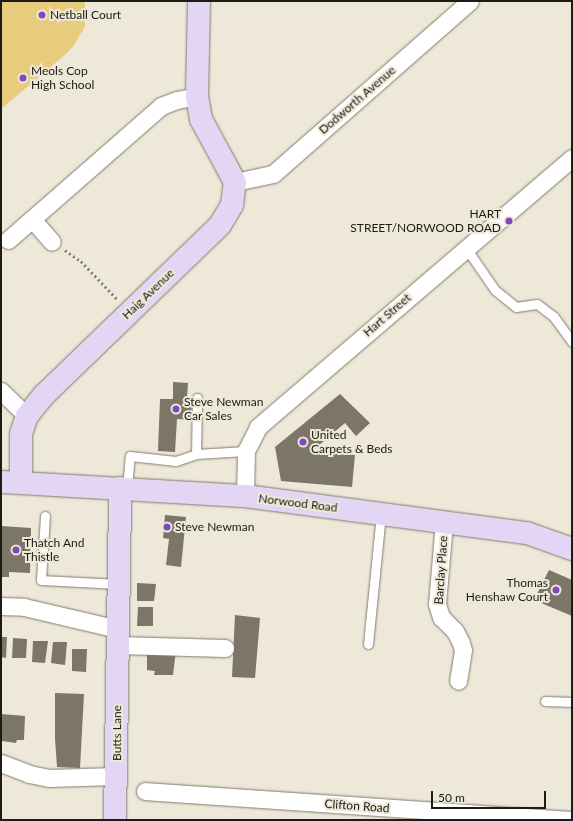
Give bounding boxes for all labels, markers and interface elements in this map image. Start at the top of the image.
place label: Netball Court [50,8,121,22]
marker: Netball Court [37,10,47,20]
street label: Dodworth Avenue [316,63,398,137]
place label: Meols Cop High School [31,64,94,92]
marker: Meols Cop High School [18,73,28,83]
place label: HART STREET/NORWOOD ROAD [350,207,501,235]
marker: HART STREET/NORWOOD ROAD [504,216,514,226]
street label: Haig Avenue [119,266,177,322]
street label: Hart Street [360,290,414,340]
place label: Steve Newman Car Sales [184,395,263,423]
marker: Steve Newman Car Sales [171,404,181,414]
place label: United Carpets & Beds [311,428,392,456]
marker: United Carpets & Beds [298,437,308,447]
street label: Norwood Road [258,491,338,515]
place label: Steve Newman [175,520,254,534]
marker: Steve Newman [162,522,172,532]
street label: Barclay Place [431,535,451,605]
place label: Thatch And Thistle [24,536,85,564]
marker: Thatch And Thistle [11,545,21,555]
place label: Thomas Henshaw Court [466,576,548,604]
marker: Thomas Henshaw Court [551,585,561,595]
street label: Butts Lane [110,705,124,761]
scale bar [433,783,548,809]
text: 50 m [438,790,465,805]
street label: Clifton Road [324,797,390,815]

